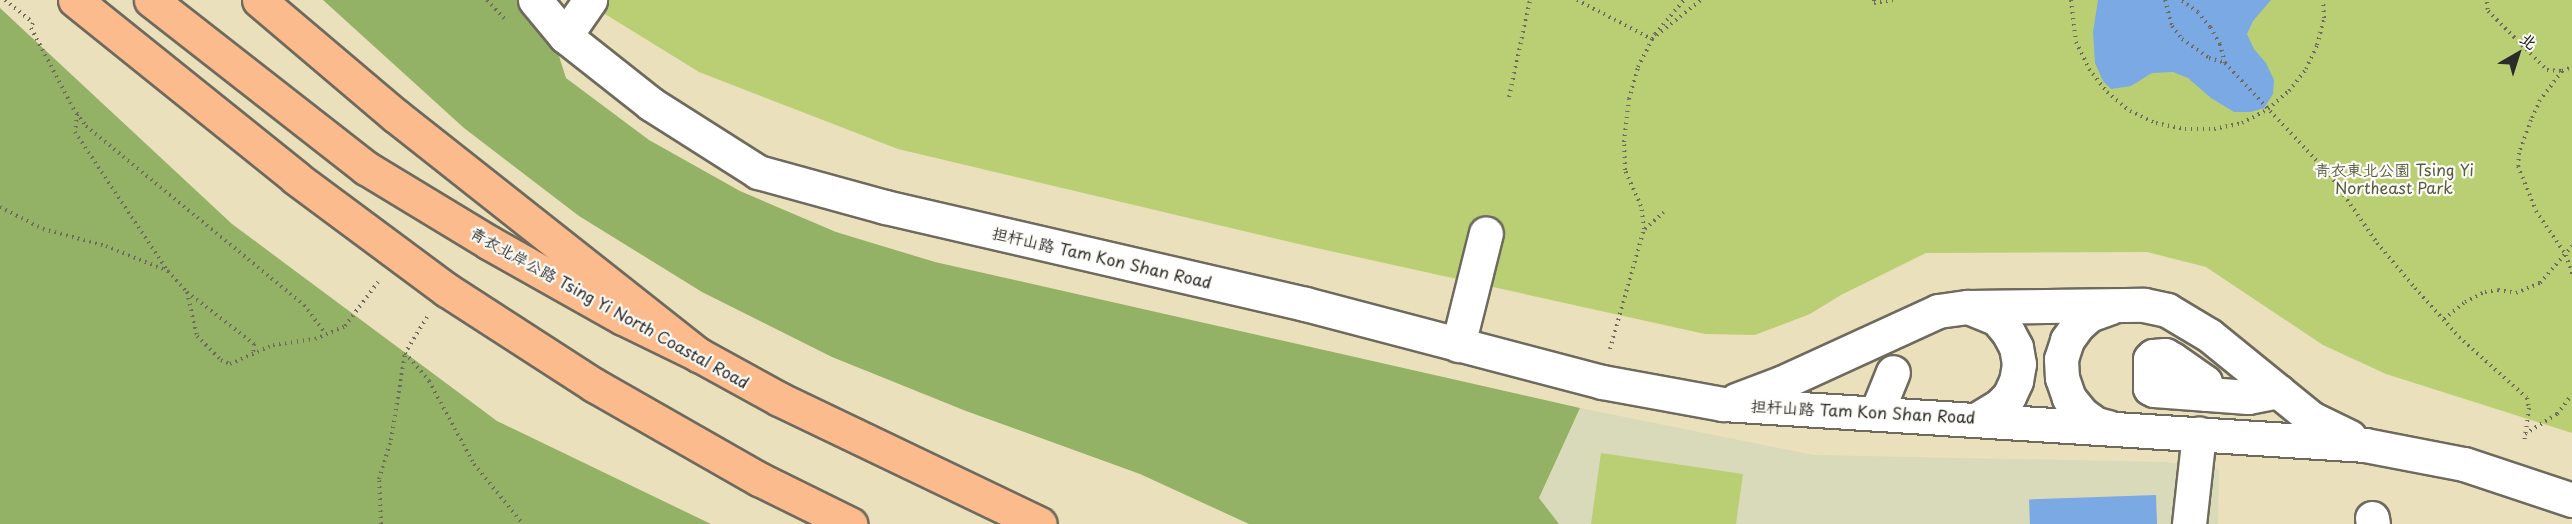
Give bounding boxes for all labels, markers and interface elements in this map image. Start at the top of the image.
north arrow [2488,24,2548,84]
text: 北 [2516,26,2543,54]
park label: 青衣東北公園 Tsing Yi Northeast Park [2314,159,2474,197]
street label: 青衣北岸公路 Tsing Yi North Coastal Road [466,221,754,393]
street label: 担杆山路 Tam Kon Shan Road [991,222,1213,292]
street label: 担杆山路 Tam Kon Shan Road [1750,396,1976,426]

